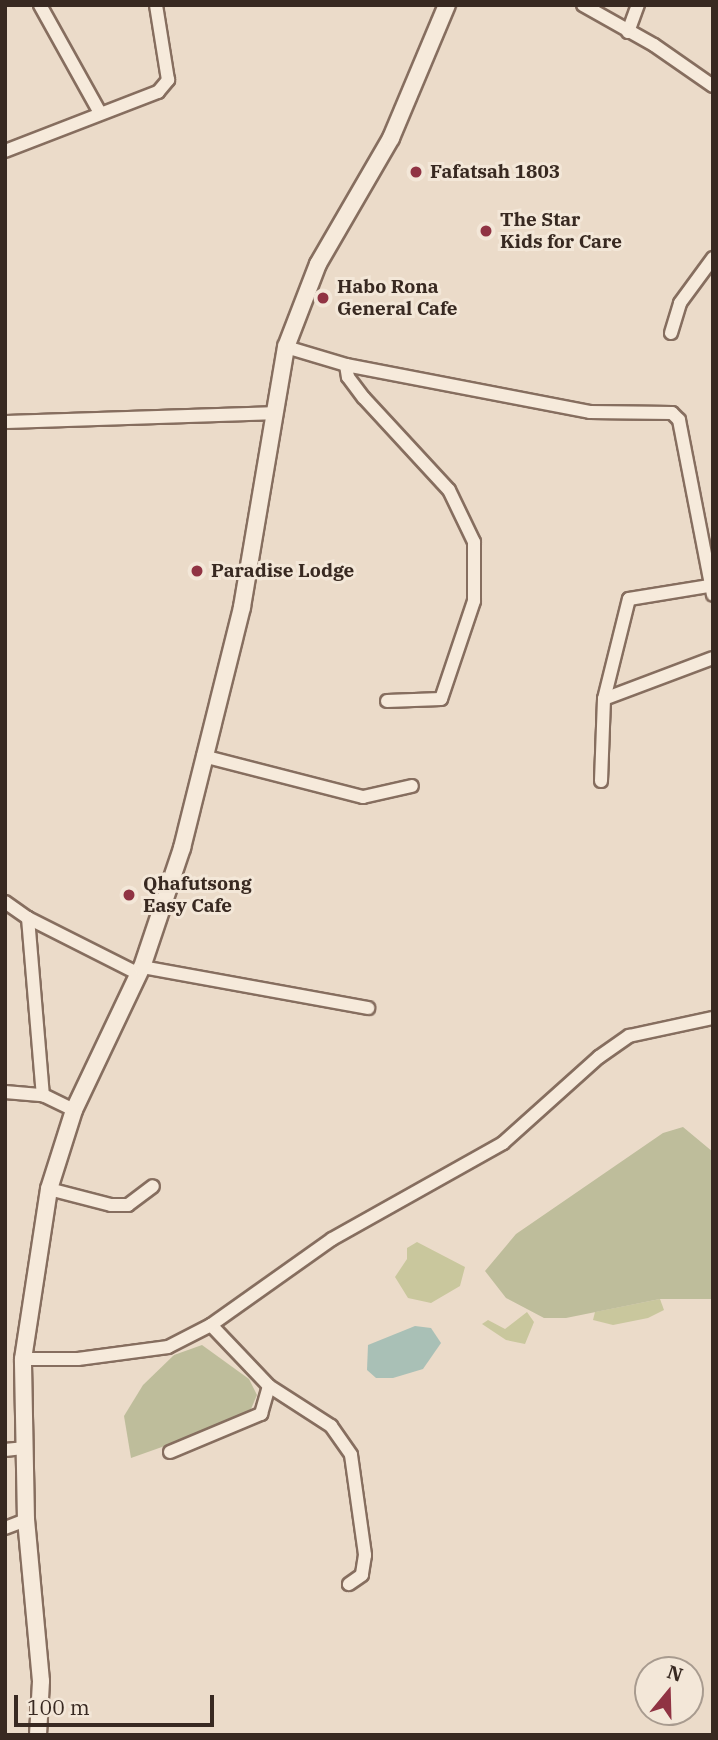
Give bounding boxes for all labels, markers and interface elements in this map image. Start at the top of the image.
place label: Fafatsah 1803 [430,161,560,183]
marker: Fafatsah 1803 [408,164,424,180]
place label: The Star Kids for Care [500,209,622,253]
marker: The Star Kids for Care [478,223,494,239]
place label: Habo Rona General Cafe [337,276,457,320]
marker: Habo Rona General Cafe [315,290,331,306]
place label: Paradise Lodge [211,560,354,582]
marker: Paradise Lodge [189,563,205,579]
place label: Qhafutsong Easy Cafe [143,873,252,917]
marker: Qhafutsong Easy Cafe [121,887,137,903]
north arrow [634,1656,704,1726]
text: N [664,1659,686,1687]
scale bar [18,1680,217,1724]
text: 100 m [27,1693,90,1721]

